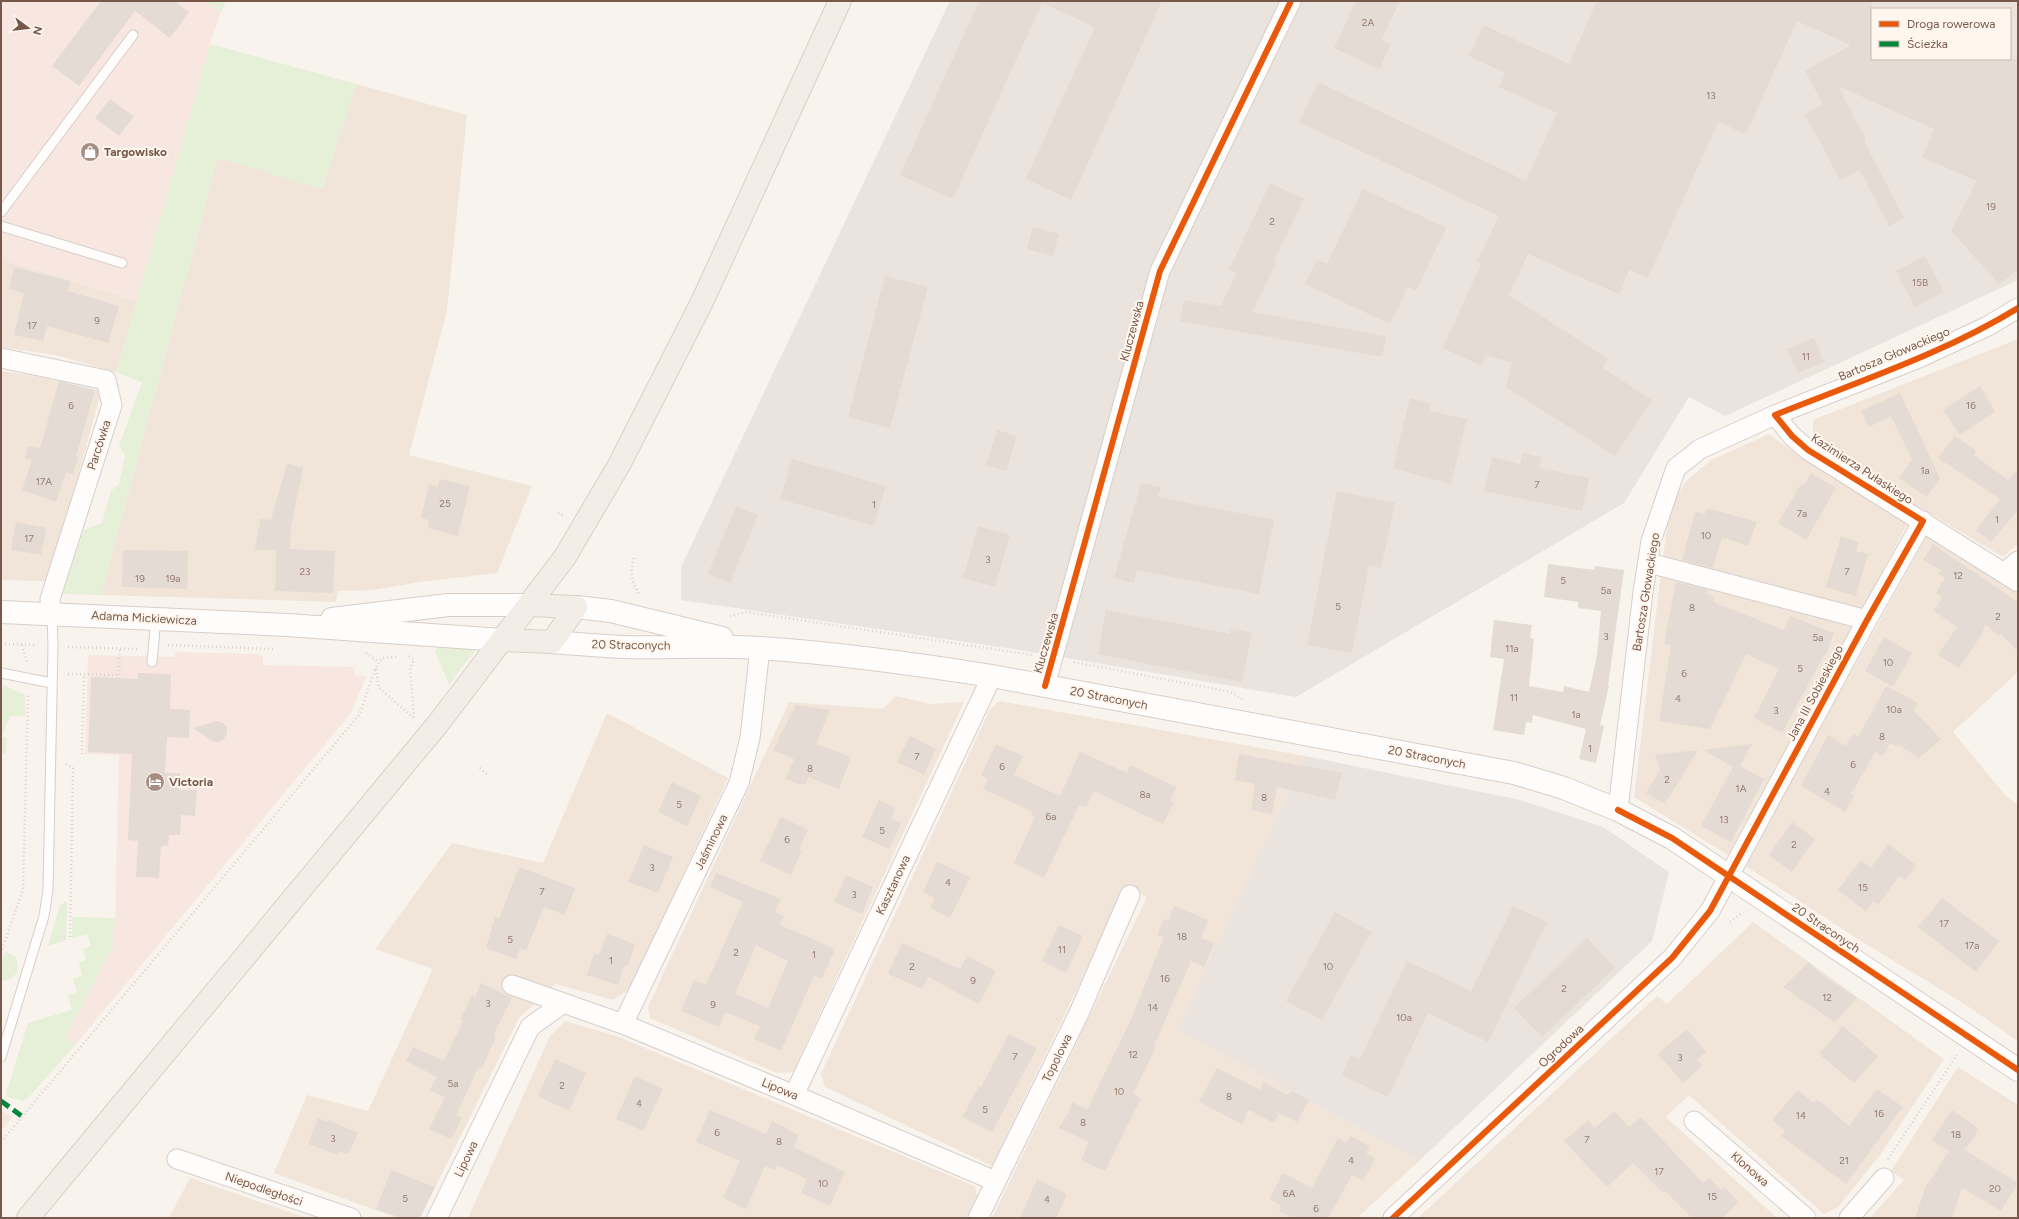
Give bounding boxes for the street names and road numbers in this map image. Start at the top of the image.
street label: Kluczewska [1117,299,1147,363]
street label: Bartosza Głowackiego [1836,324,1952,384]
street label: Parcówka [84,418,114,472]
street label: Kazimierza Pułaskiego [1809,431,1916,507]
street label: Bartosza Głowackiego [1630,532,1662,652]
street label: Adama Mickiewicza [91,608,197,628]
street label: Kluczewska [1031,611,1061,675]
street label: 20 Straconych [591,637,671,653]
street label: Jana III Sobieskiego [1784,643,1846,743]
street label: 20 Straconych [1069,684,1149,712]
street label: 20 Straconych [1387,743,1467,771]
street label: Jaśminowa [692,812,730,872]
street label: Kasztanowa [873,853,913,917]
street label: 20 Straconych [1789,900,1863,956]
street label: Ogrodowa [1536,1022,1586,1070]
street label: Topolowa [1039,1032,1075,1084]
street label: Lipowa [760,1075,800,1103]
street label: Lipowa [451,1139,481,1179]
street label: Klonowa [1728,1149,1772,1189]
street label: Niepodległości [223,1169,305,1209]

